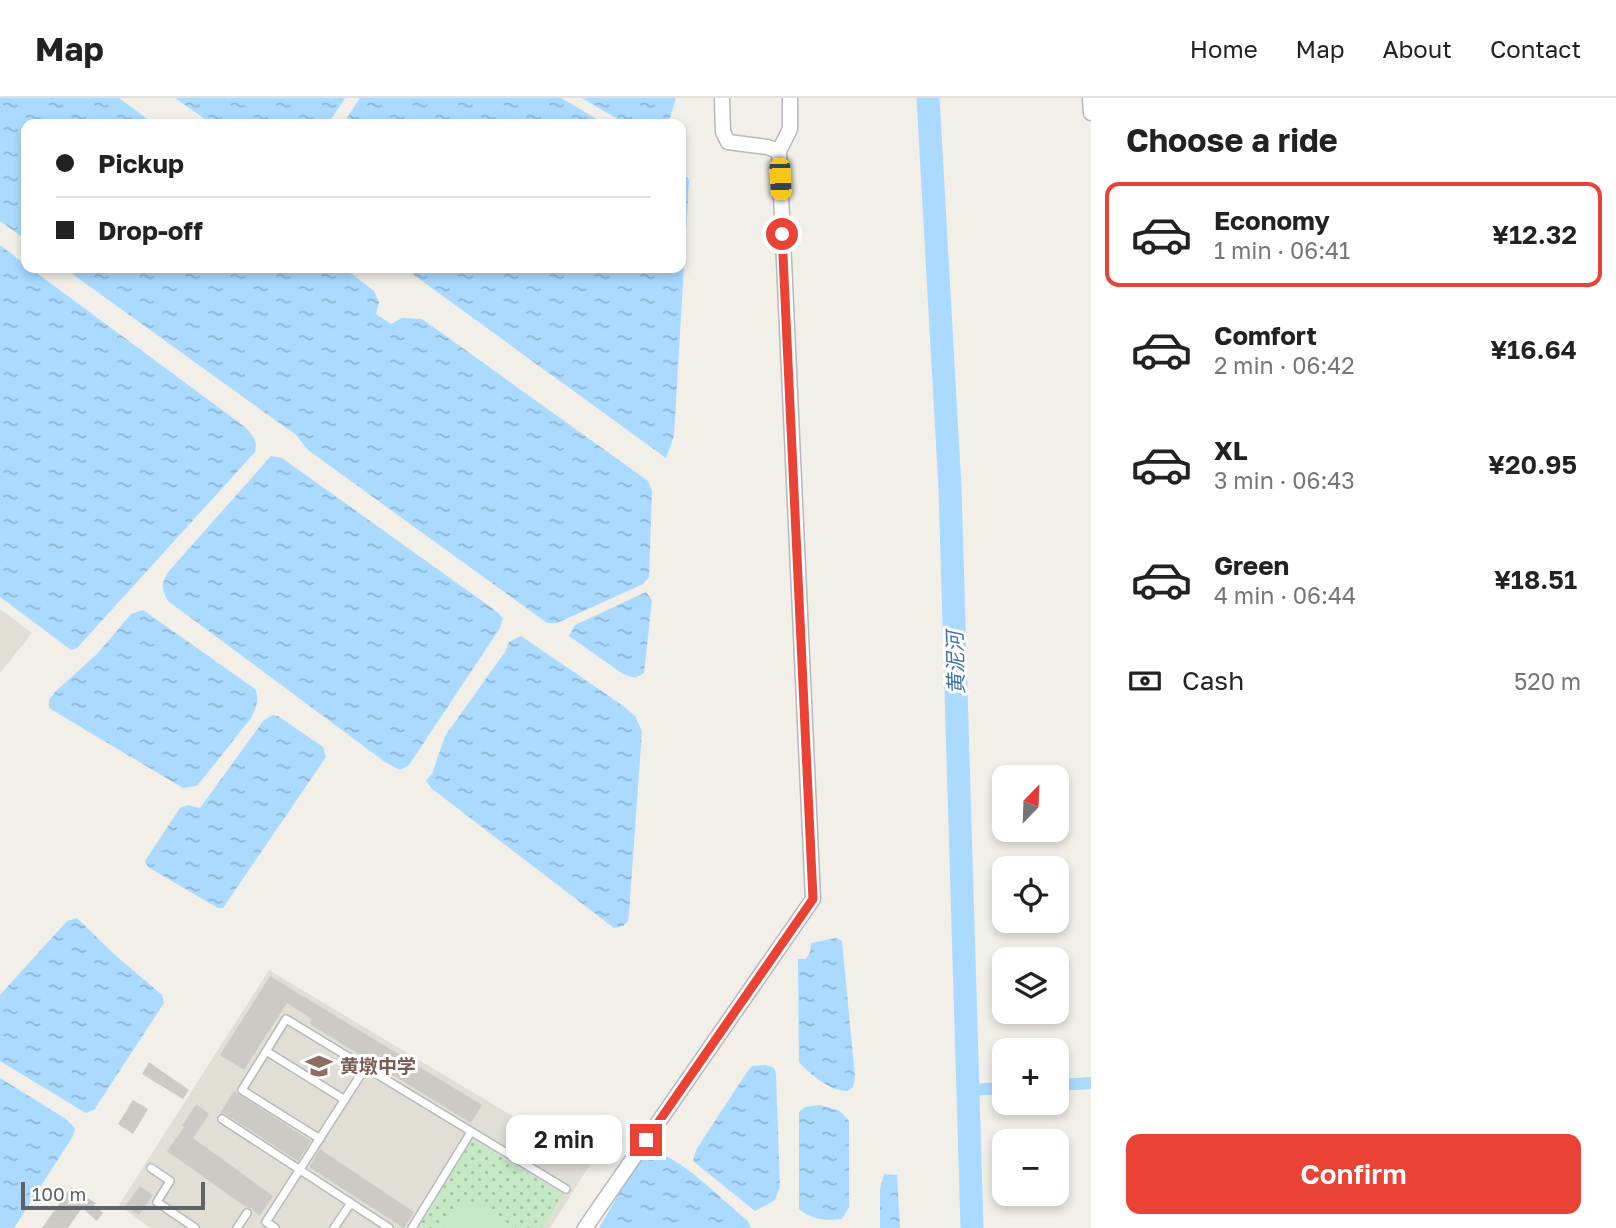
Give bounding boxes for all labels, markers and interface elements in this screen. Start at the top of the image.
text: Map [35,29,104,68]
text: Home [1190,34,1258,63]
text: Map [1296,34,1345,63]
text: About [1383,34,1452,63]
text: Contact [1490,34,1581,63]
text: Choose a ride [1126,121,1338,159]
text: Pickup [98,148,184,179]
car [769,157,792,201]
icon: car [1130,203,1193,266]
text: Economy [1214,205,1330,236]
text: Drop-off [98,215,203,246]
route start [766,218,798,250]
text: ¥12.32 [1492,219,1577,250]
text: 1 min · 06:41 [1214,236,1350,264]
icon: car [1130,318,1193,381]
text: Comfort [1214,320,1317,351]
text: ¥16.64 [1490,334,1577,365]
text: 2 min · 06:42 [1214,351,1355,379]
icon: car [1130,433,1193,496]
text: XL [1214,435,1248,466]
text: ¥20.95 [1488,449,1577,480]
text: 3 min · 06:43 [1214,466,1355,494]
icon: car [1130,548,1193,611]
text: Green [1214,550,1289,581]
text: ¥18.51 [1494,564,1577,595]
text: 4 min · 06:44 [1214,581,1356,609]
water label: 黄泥河 [941,627,969,695]
icon: cash [1126,662,1164,700]
text: Cash [1182,665,1244,696]
text: 520 m [1514,667,1581,695]
north arrow [992,765,1069,842]
map controls [992,765,1069,1206]
button: locate [992,856,1069,933]
button: layers [992,947,1069,1024]
button: + [992,1038,1069,1115]
school or university icon: 黄墩中学 [304,1051,334,1081]
place label: 黄墩中学 [340,1054,416,1077]
callout: 2 min [506,1116,622,1164]
route end [630,1124,662,1156]
text: 2 min [534,1125,594,1153]
button: − [992,1129,1069,1206]
button: Confirm [1126,1134,1581,1214]
scale bar [21,1179,205,1211]
text: 100 m [32,1182,86,1205]

